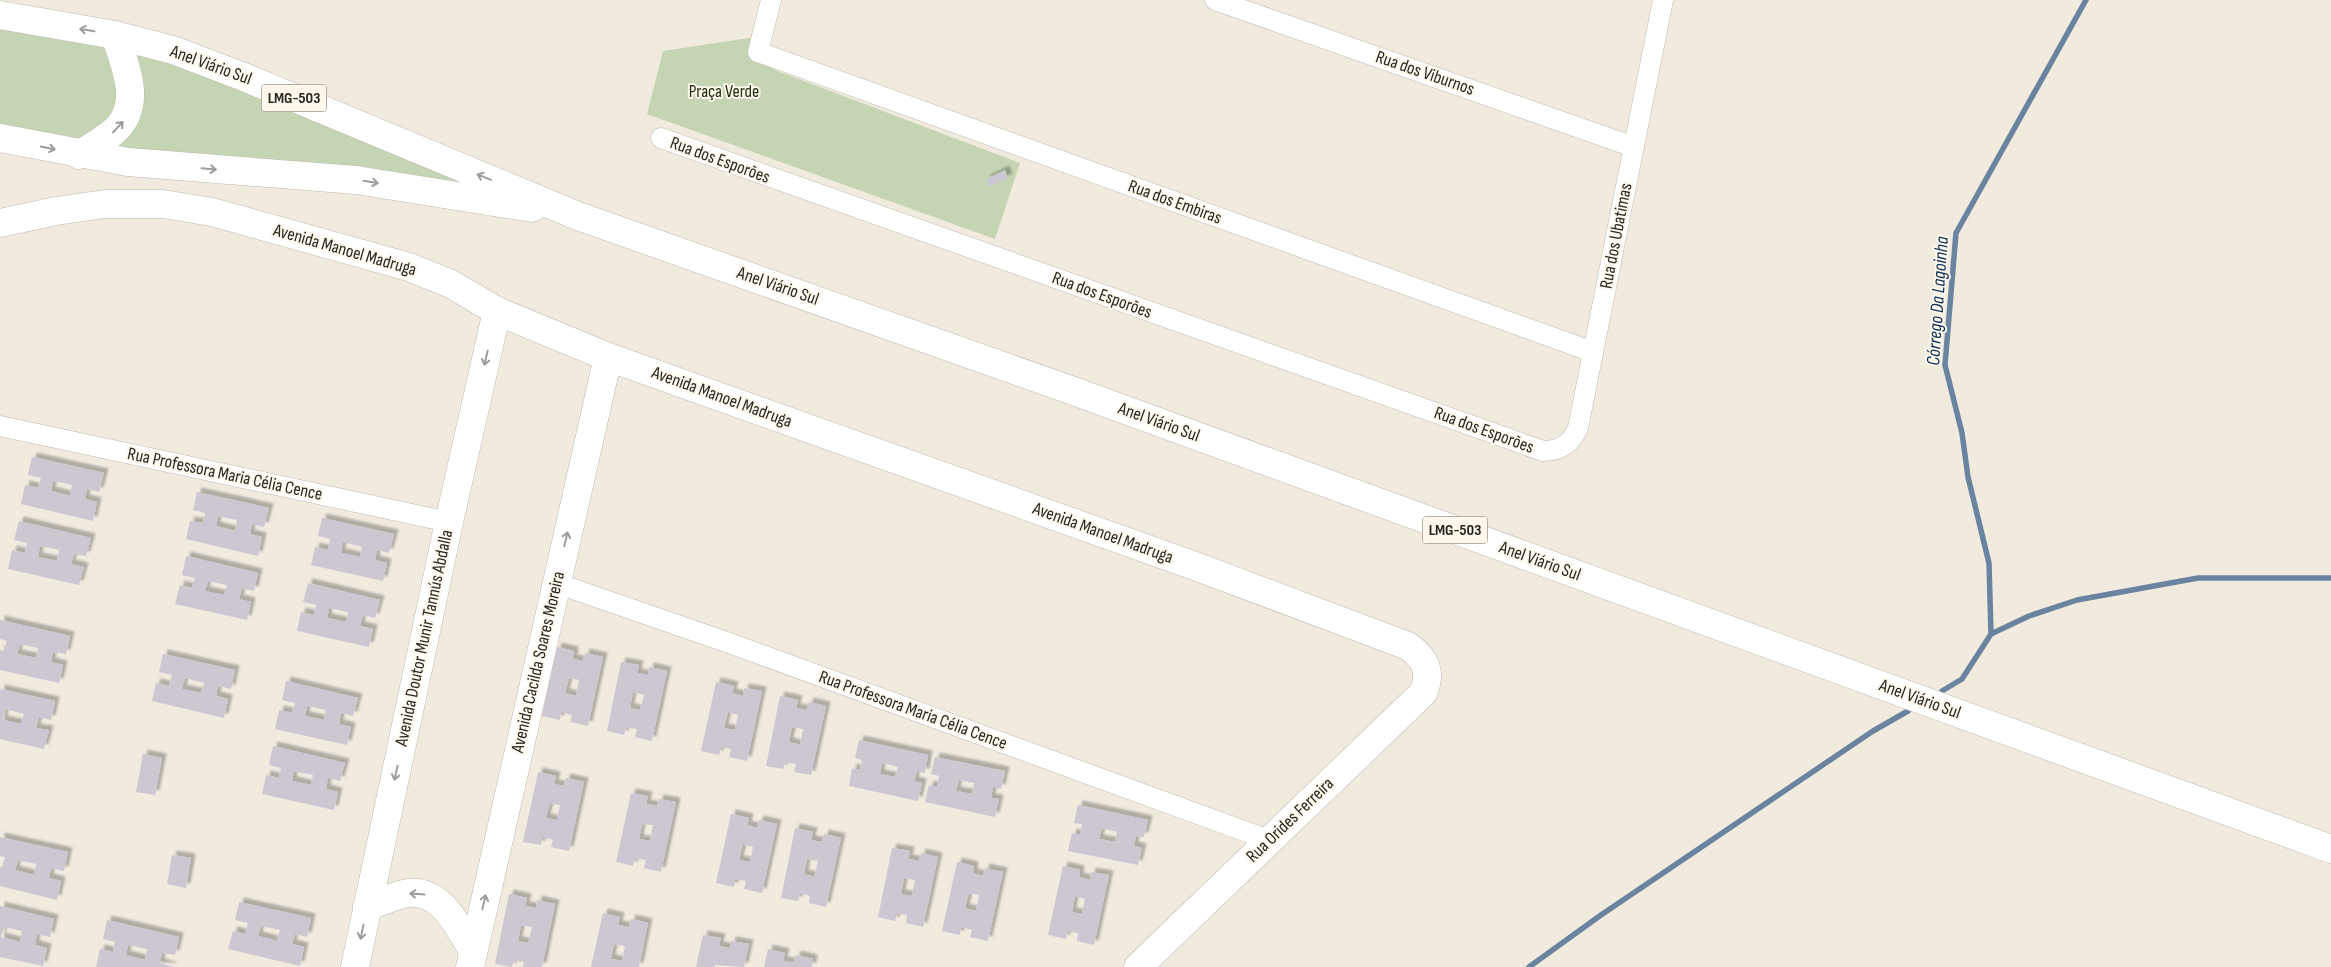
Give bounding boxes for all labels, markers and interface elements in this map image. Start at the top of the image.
one-way arrow [79,25,95,35]
street label: Anel Viário Sul [167,40,255,89]
street label: Rua dos Viburnos [1373,46,1477,100]
park label: Praça Verde [689,81,759,102]
road number: LMG-503 [262,85,326,112]
one-way arrow [112,120,124,133]
street label: Rua dos Esporões [667,132,773,188]
one-way arrow [39,144,55,153]
one-way arrow [200,164,216,173]
one-way arrow [477,172,492,181]
street label: Rua dos Embiras [1125,175,1225,229]
one-way arrow [362,177,378,187]
street label: Rua dos Ubatimas [1595,181,1637,291]
street label: Avenida Manoel Madruga [270,219,419,280]
water label: Córrego Da Lagoinha [1922,235,1954,366]
street label: Anel Viário Sul [733,262,822,310]
street label: Rua dos Esporões [1049,267,1155,323]
one-way arrow [481,350,490,366]
street label: Avenida Manoel Madruga [648,362,795,432]
street label: Anel Viário Sul [1115,397,1203,446]
street label: Rua dos Esporões [1431,402,1537,458]
street label: Rua Professora Maria Célia Cence [126,443,324,505]
street label: Avenida Manoel Madruga [1029,498,1176,568]
road number: LMG-503 [1422,516,1488,544]
street label: Avenida Doutor Munir Tannús Abdalla [391,528,457,749]
one-way arrow [562,531,571,547]
street label: Anel Viário Sul [1496,536,1584,585]
street label: Avenida Cacilda Soares Moreira [507,569,569,756]
street label: Rua Professora Maria Célia Cence [816,666,1010,754]
street label: Anel Viário Sul [1876,674,1964,723]
one-way arrow [390,765,400,781]
street label: Rua Orides Ferreira [1242,773,1338,867]
one-way arrow [409,889,425,899]
one-way arrow [480,895,489,911]
one-way arrow [357,924,366,940]

